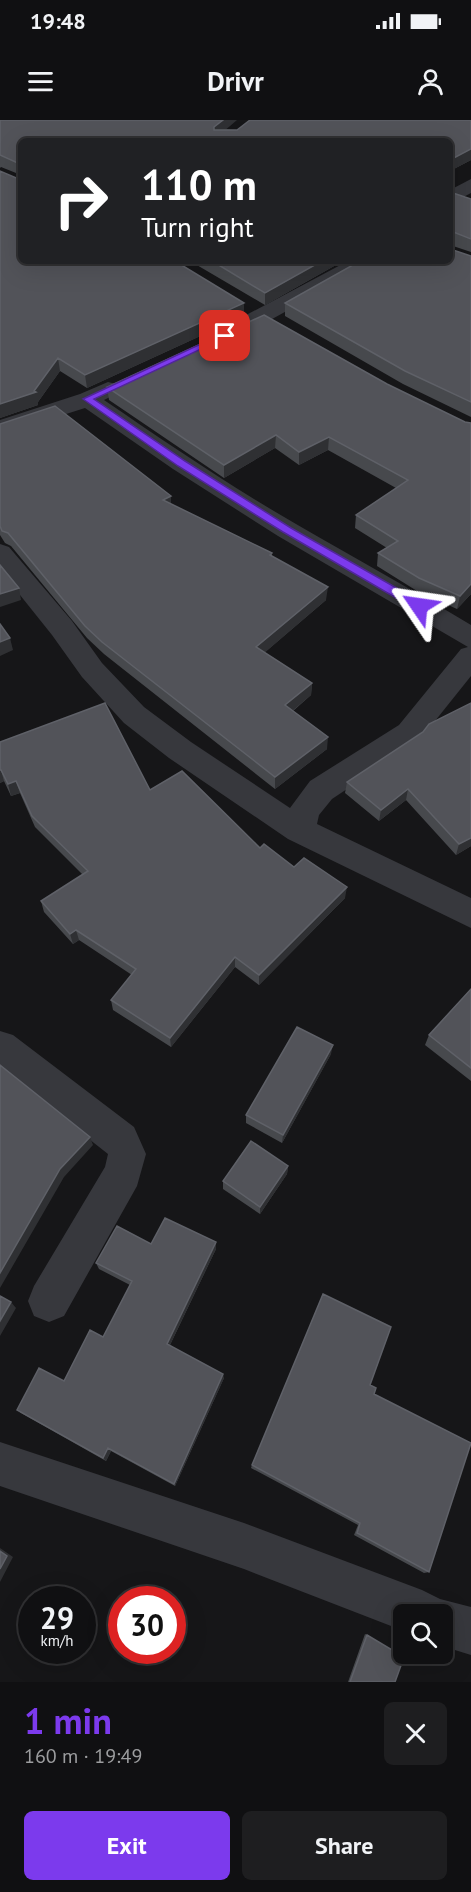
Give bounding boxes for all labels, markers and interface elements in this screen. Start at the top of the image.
text: 19:48 [30,7,86,35]
text: Drivr [207,64,264,98]
icon: menu [24,65,57,98]
icon: person [414,65,447,98]
text: 110 m [141,157,257,212]
icon: right [42,162,120,240]
text: Turn right [141,210,254,244]
pin [199,310,250,361]
icon: arrive [208,319,241,352]
position arrow [387,574,451,638]
speed limit sign: 30 [108,1586,186,1664]
text: 29 [40,1598,74,1637]
map controls [393,1604,453,1664]
button: search [393,1604,453,1664]
text: km/h [41,1631,73,1650]
text: 1 min [24,1697,112,1744]
button: close [384,1702,447,1765]
text: 160 m · 19:49 [24,1743,142,1769]
button: Exit [24,1811,230,1880]
button: Share [242,1811,447,1880]

